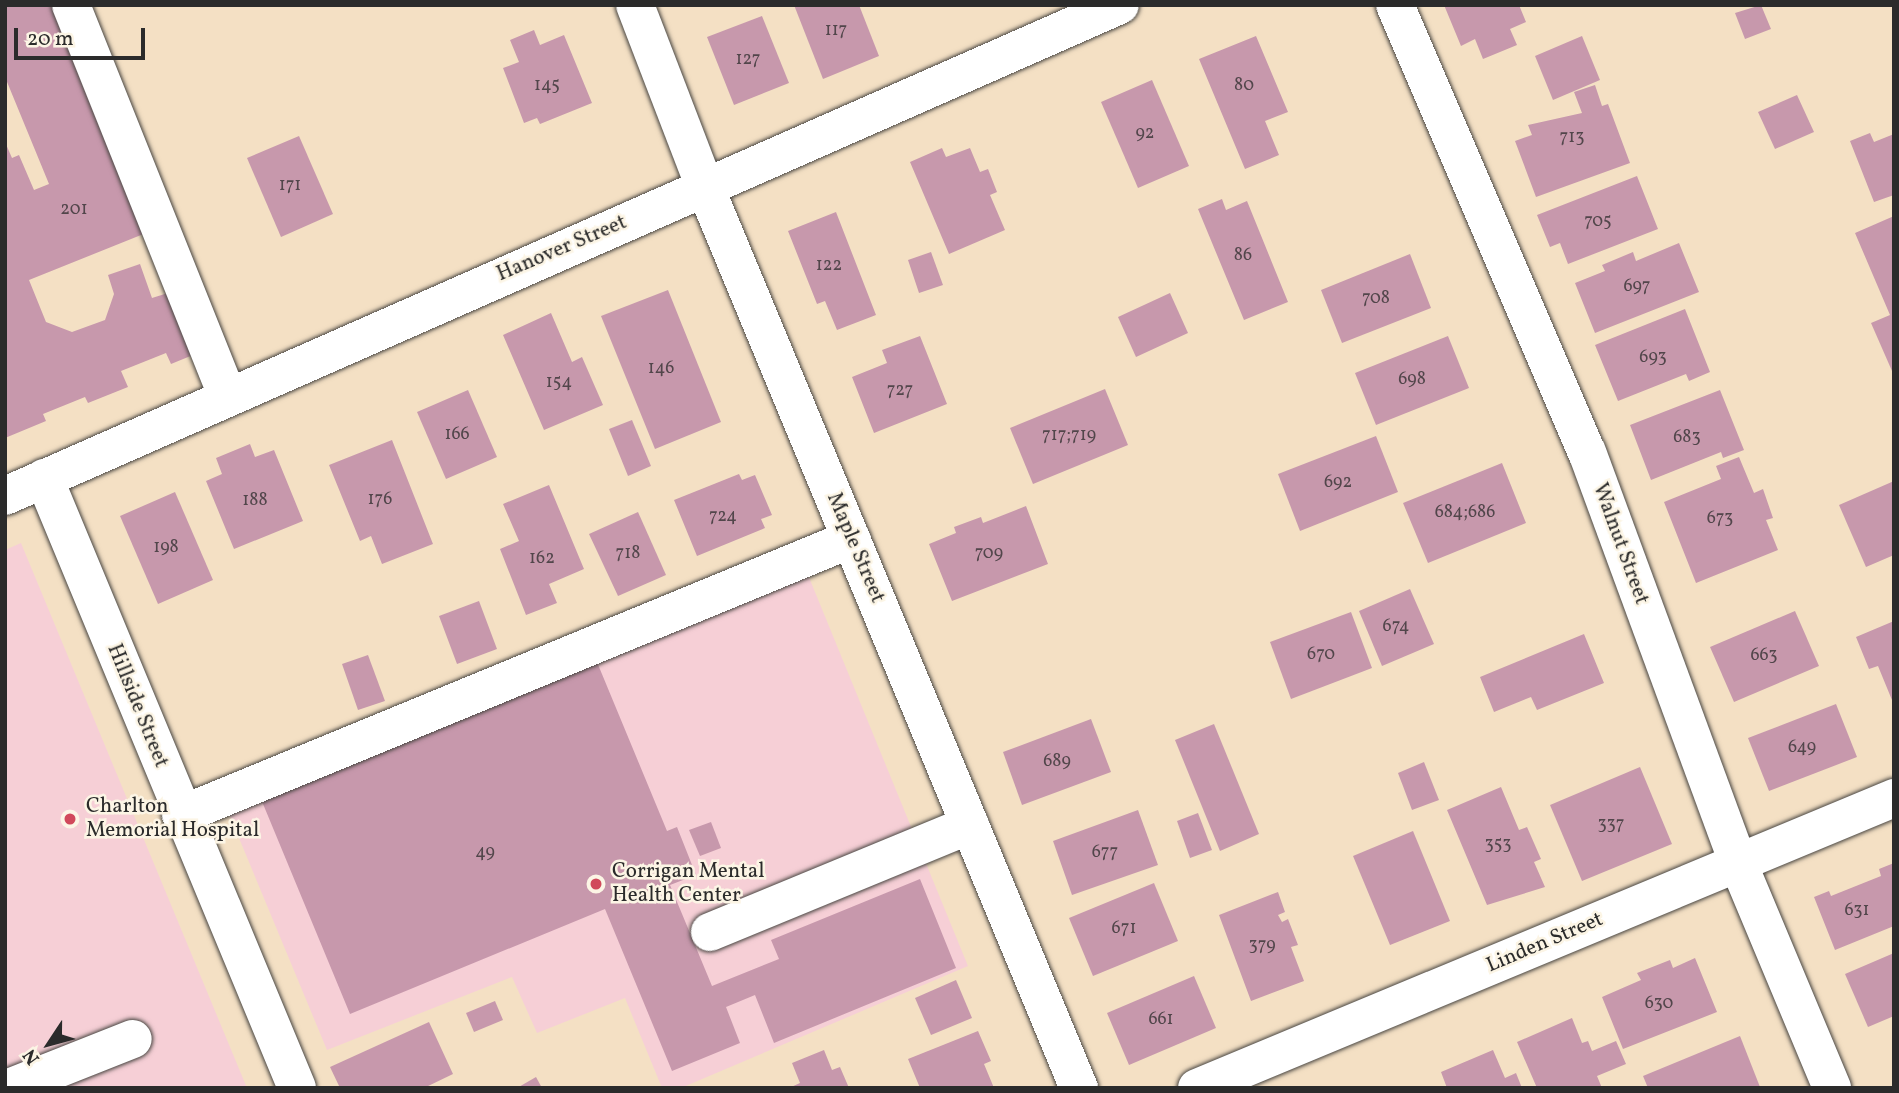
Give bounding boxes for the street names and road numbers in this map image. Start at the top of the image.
street label: Hanover Street [493,210,631,288]
street label: Walnut Street [1586,480,1654,608]
street label: Maple Street [820,489,890,607]
street label: Hillside Street [101,641,173,771]
street label: Linden Street [1483,907,1607,979]

